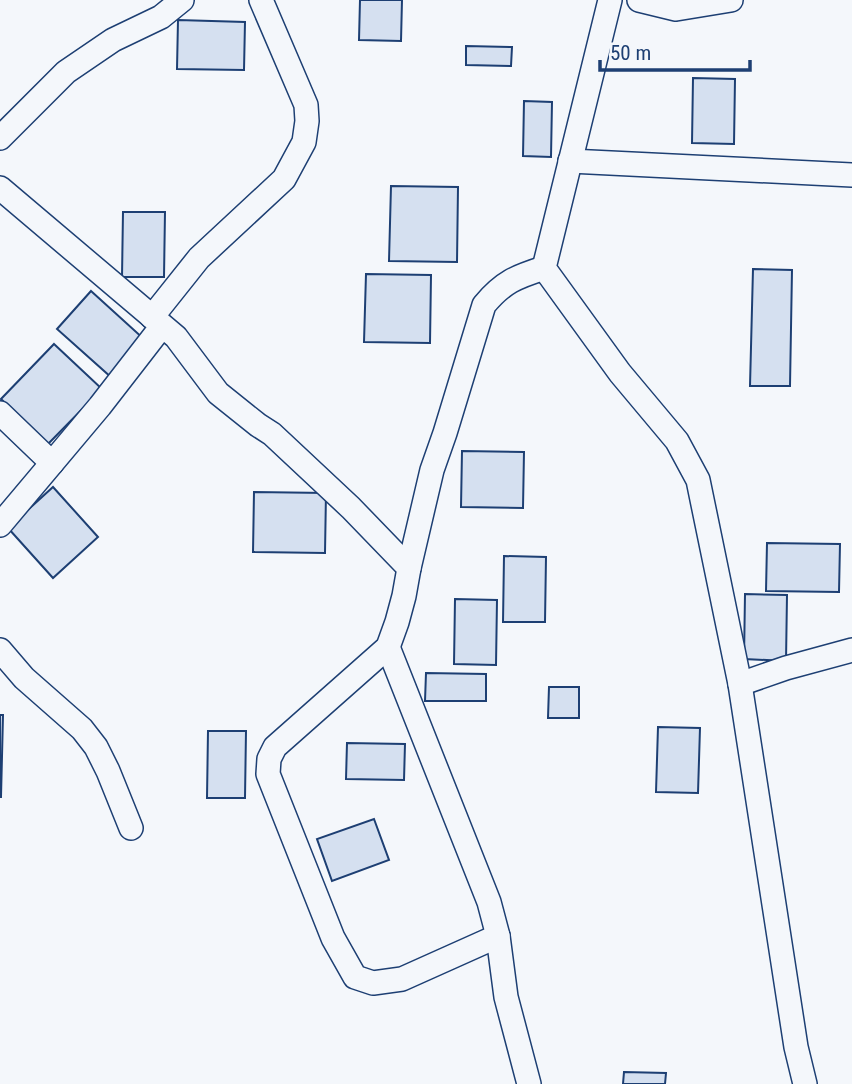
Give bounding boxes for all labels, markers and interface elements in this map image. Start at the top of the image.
scale bar [600,28,750,72]
text: 50 m [610,41,651,65]

